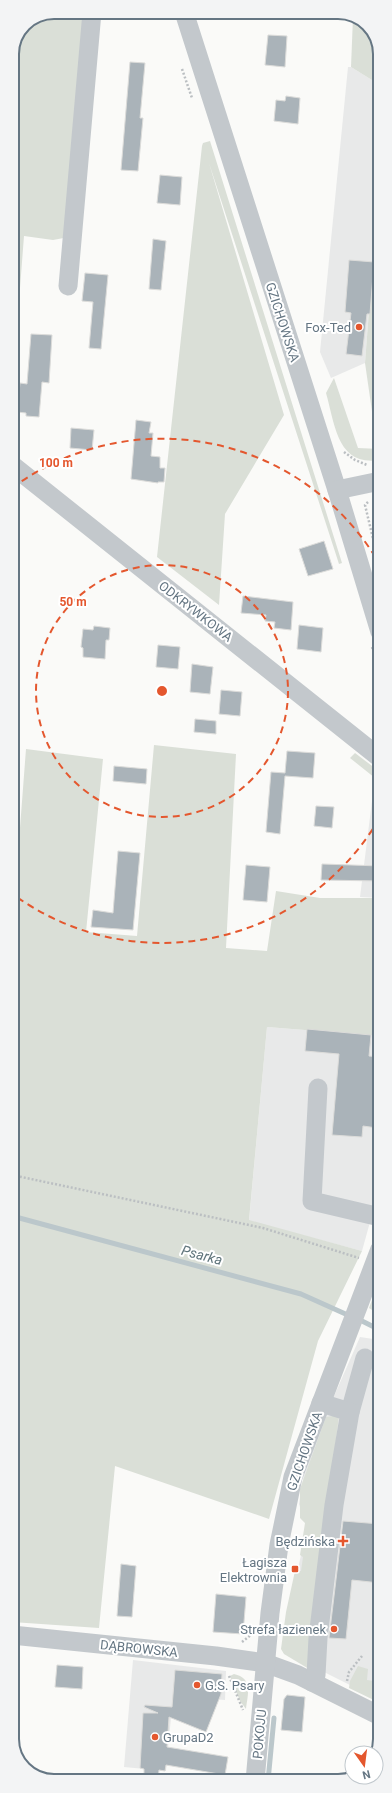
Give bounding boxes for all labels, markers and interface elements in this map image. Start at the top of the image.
street label: GZICHOWSKA [263,280,303,364]
place label: Fox-Ted [305,320,351,335]
marker: Fox-Ted [354,322,364,332]
text: 100 m [39,456,73,470]
street label: ODKRYWKOWA [156,578,236,645]
text: 50 m [59,595,87,609]
centre of rings [155,684,169,698]
water label: Psarka [180,1242,224,1268]
street label: GZICHOWSKA [284,1409,325,1493]
place label: Będzińska [276,1534,335,1549]
marker: Będzińska [338,1536,348,1546]
place label: Łagisza Elektrownia [220,1555,287,1585]
marker: Łagisza Elektrownia [290,1564,300,1574]
place label: Strefa łazienek [240,1622,326,1637]
marker: Strefa łazienek [329,1624,339,1634]
street label: DĄBROWSKA [99,1637,179,1660]
place label: G.S. Psary [205,1678,264,1693]
marker: G.S. Psary [192,1680,202,1690]
street label: POKOJU [250,1709,269,1759]
place label: GrupaD2 [163,1730,214,1745]
marker: GrupaD2 [150,1732,160,1742]
north arrow [344,1745,384,1785]
text: N [361,1767,372,1782]

